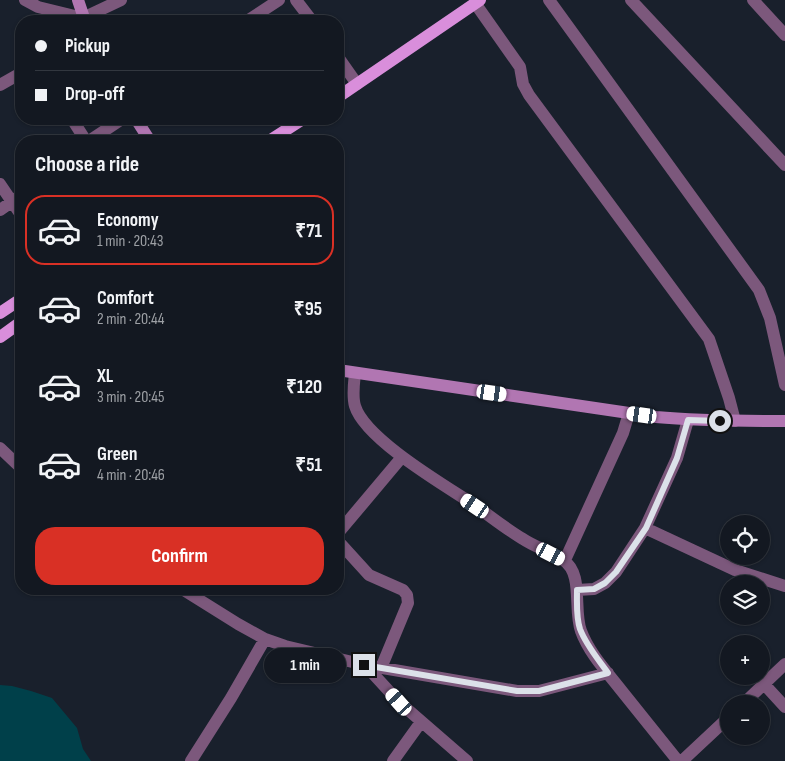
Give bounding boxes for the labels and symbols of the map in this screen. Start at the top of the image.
car [476,383,507,403]
car [626,405,657,425]
route start [709,410,731,432]
car [458,491,491,521]
car [534,541,567,567]
callout: 1 min [264,648,346,682]
route end [353,654,375,676]
car [383,686,414,718]

